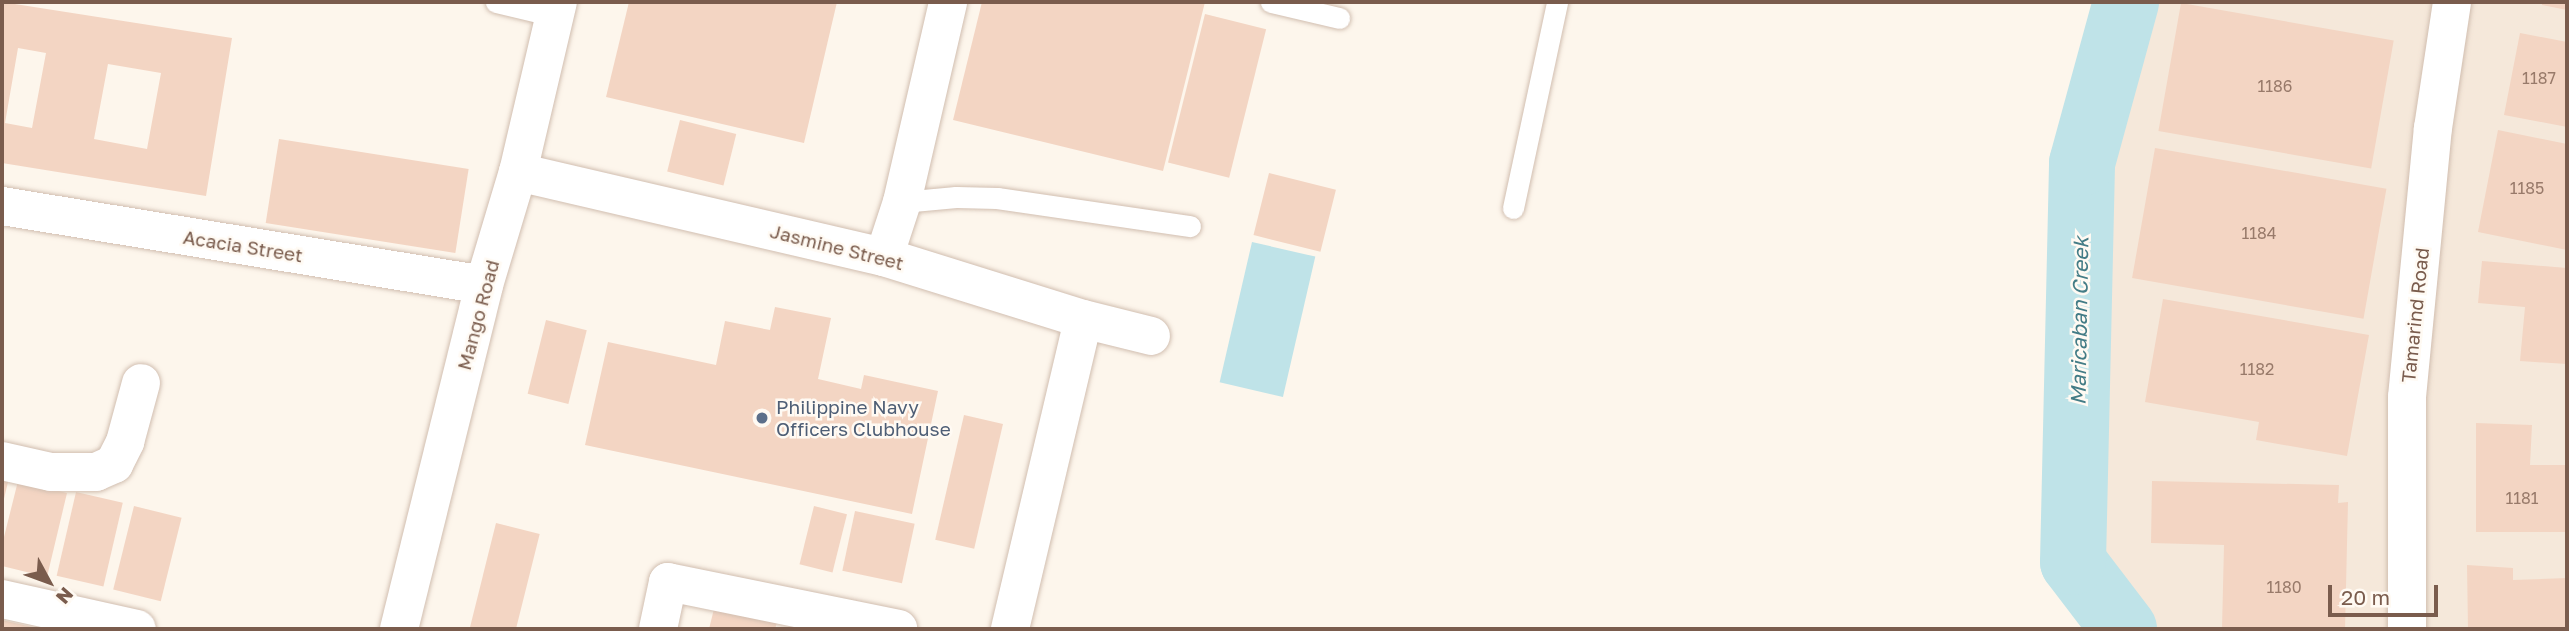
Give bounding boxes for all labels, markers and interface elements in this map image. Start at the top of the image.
house number: 1187 [2522,68,2556,88]
house number: 1186 [2258,76,2292,96]
house number: 1185 [2510,178,2544,198]
street label: Jasmine Street [768,219,906,275]
house number: 1184 [2241,223,2277,243]
street label: Acacia Street [182,225,304,267]
water label: Maricaban Creek [2065,237,2093,405]
street label: Tamarind Road [2397,246,2433,384]
street label: Mango Road [452,257,504,373]
house number: 1182 [2240,359,2274,379]
place label: Philippine Navy Officers Clubhouse [776,396,951,440]
marker: Philippine Navy Officers Clubhouse [754,410,770,426]
house number: 1181 [2505,488,2539,508]
north arrow [14,547,84,617]
scale bar [2331,572,2441,616]
house number: 1180 [2266,577,2302,597]
text: N [52,583,79,609]
text: 20 m [2341,584,2390,610]

